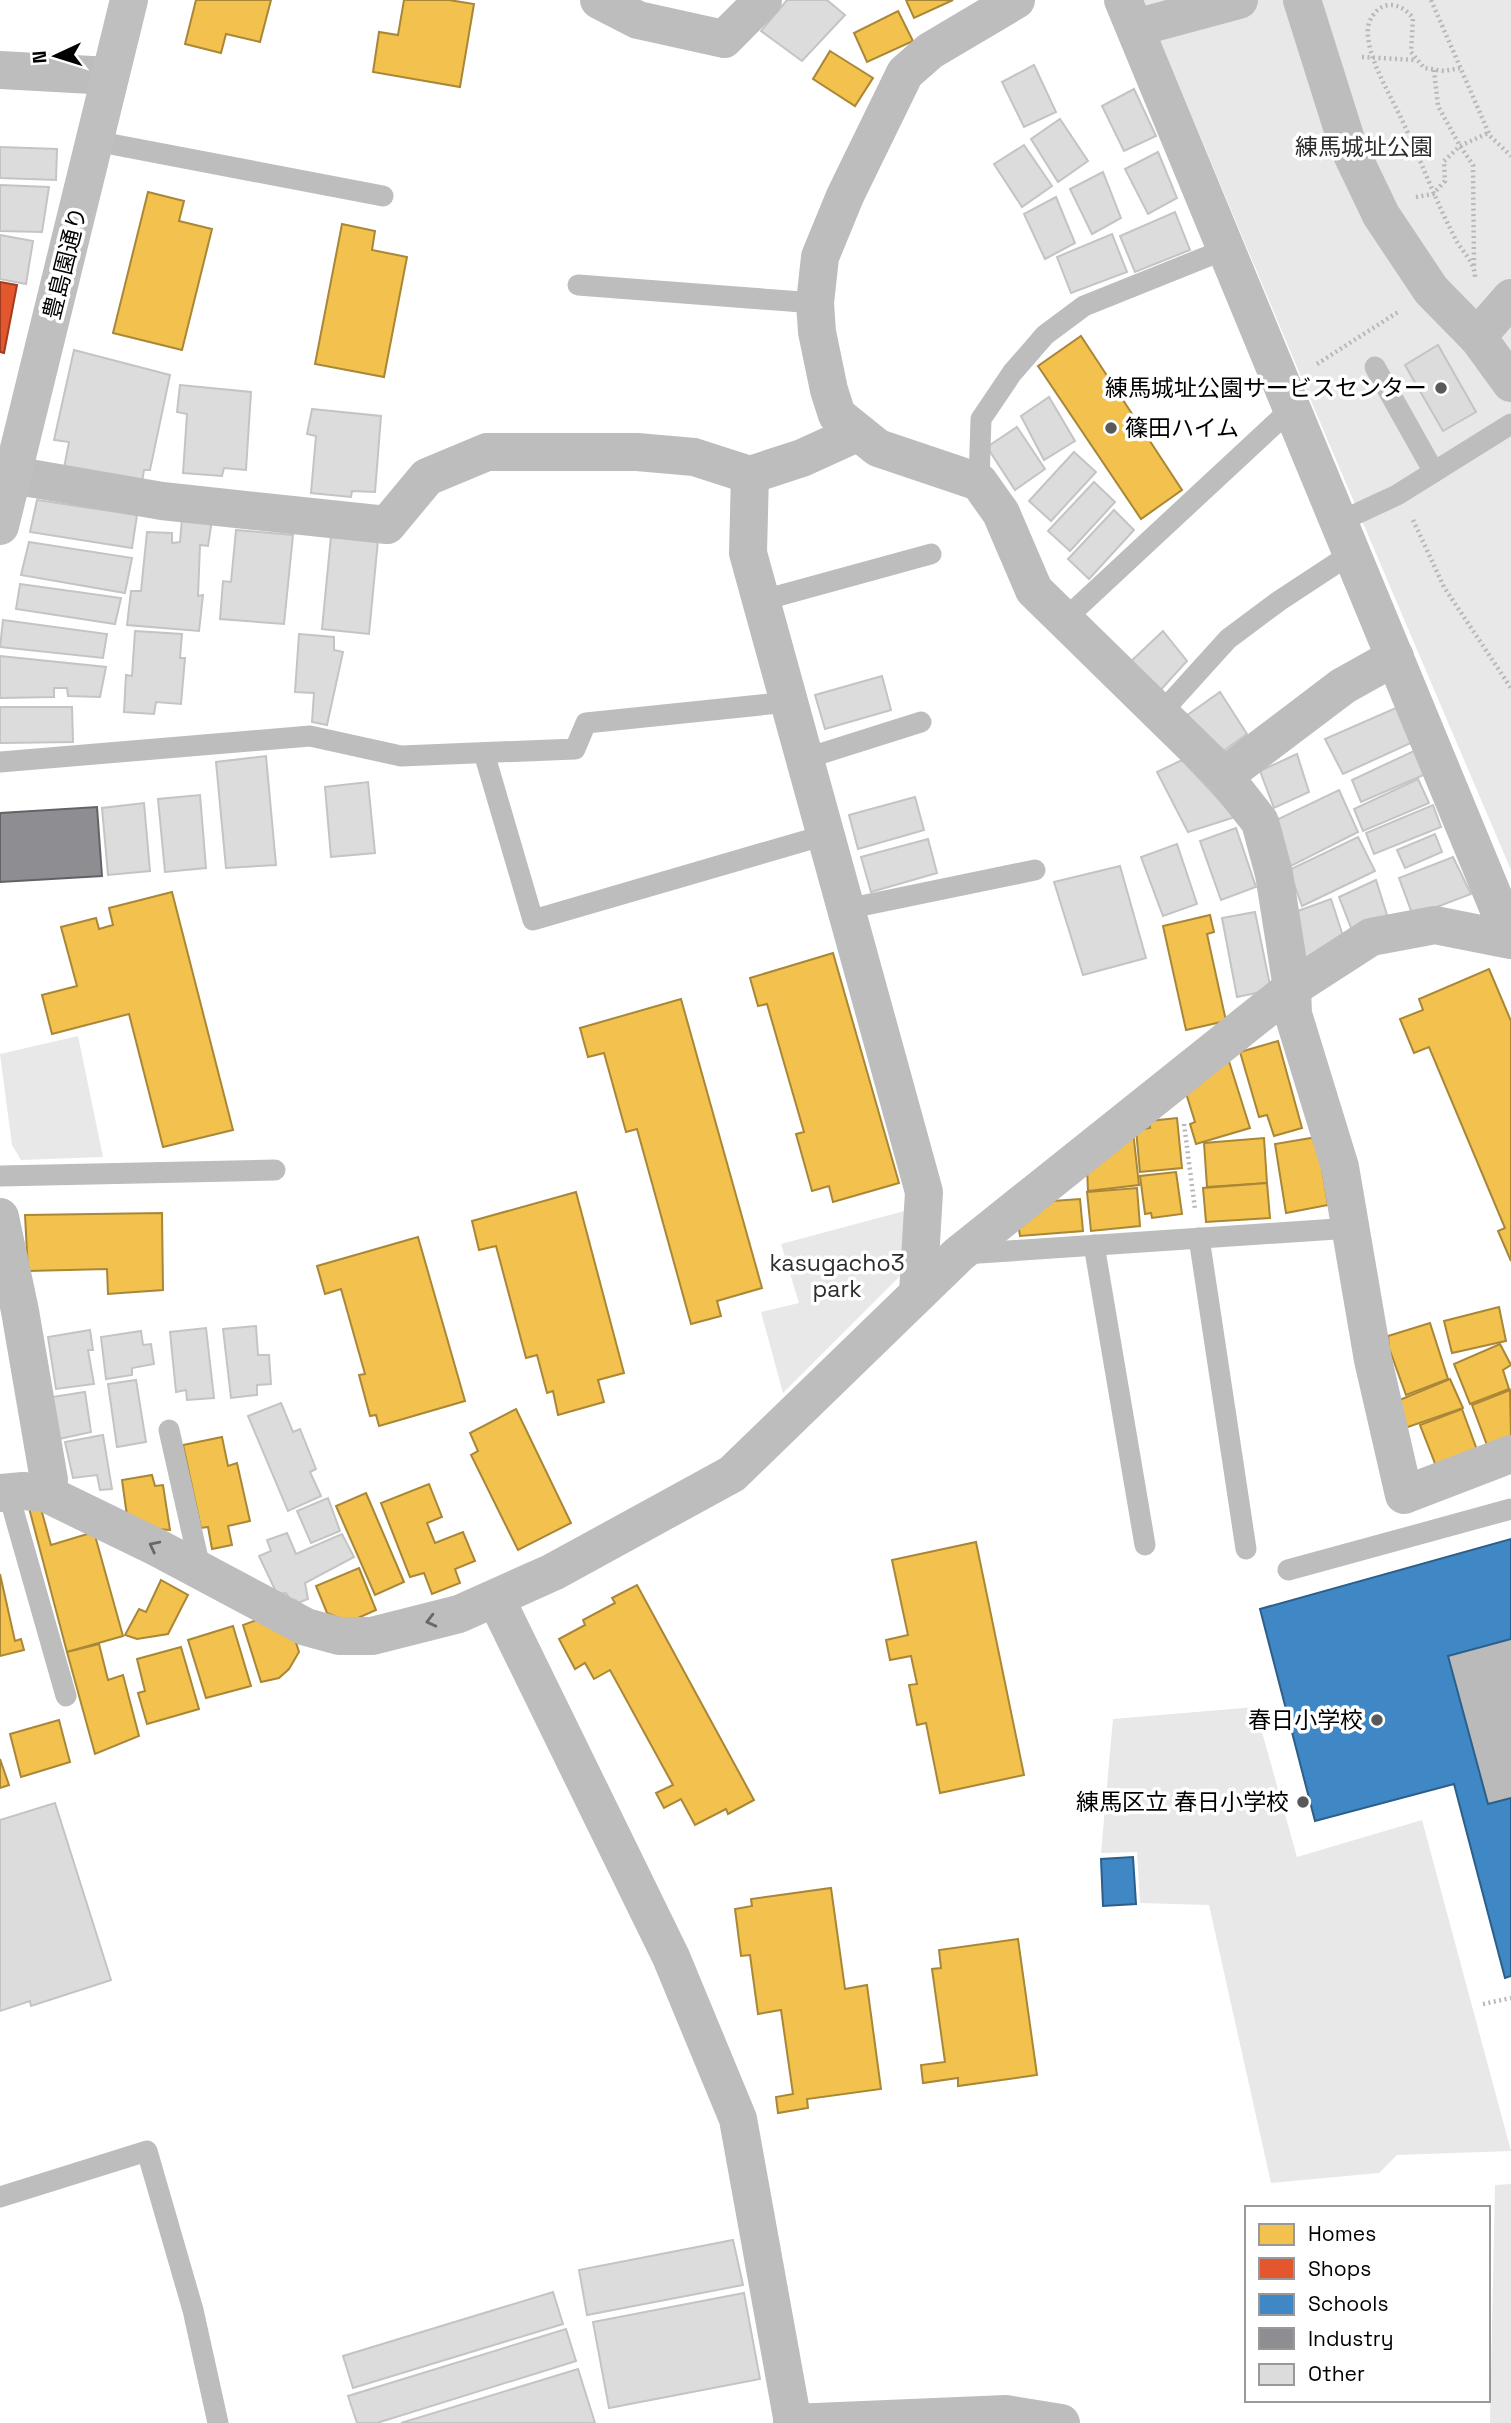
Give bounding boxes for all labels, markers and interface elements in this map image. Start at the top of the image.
north arrow [21,21,91,91]
text: N [27,50,52,64]
park label: 練馬城址公園 [1295,132,1433,162]
street label: 豊島園通り [37,204,93,322]
place label: 練馬城址公園サービスセンター [1105,373,1427,403]
marker: 練馬城址公園サービスセンター [1433,380,1449,396]
place label: 篠田ハイム [1125,413,1239,443]
marker: 篠田ハイム [1103,420,1119,436]
park label: kasugacho3 park [769,1248,905,1304]
one-way arrow [149,1540,161,1554]
one-way arrow [425,1613,437,1627]
place label: 春日小学校 [1248,1705,1363,1735]
marker: 春日小学校 [1369,1712,1385,1728]
place label: 練馬区立 春日小学校 [1076,1787,1289,1817]
marker: 練馬区立 春日小学校 [1295,1794,1311,1810]
legend [1245,2206,1490,2402]
text: Homes [1308,2220,1376,2247]
text: Shops [1308,2255,1371,2282]
text: Schools [1308,2290,1388,2317]
text: Industry [1308,2325,1394,2352]
text: Other [1308,2360,1365,2387]

